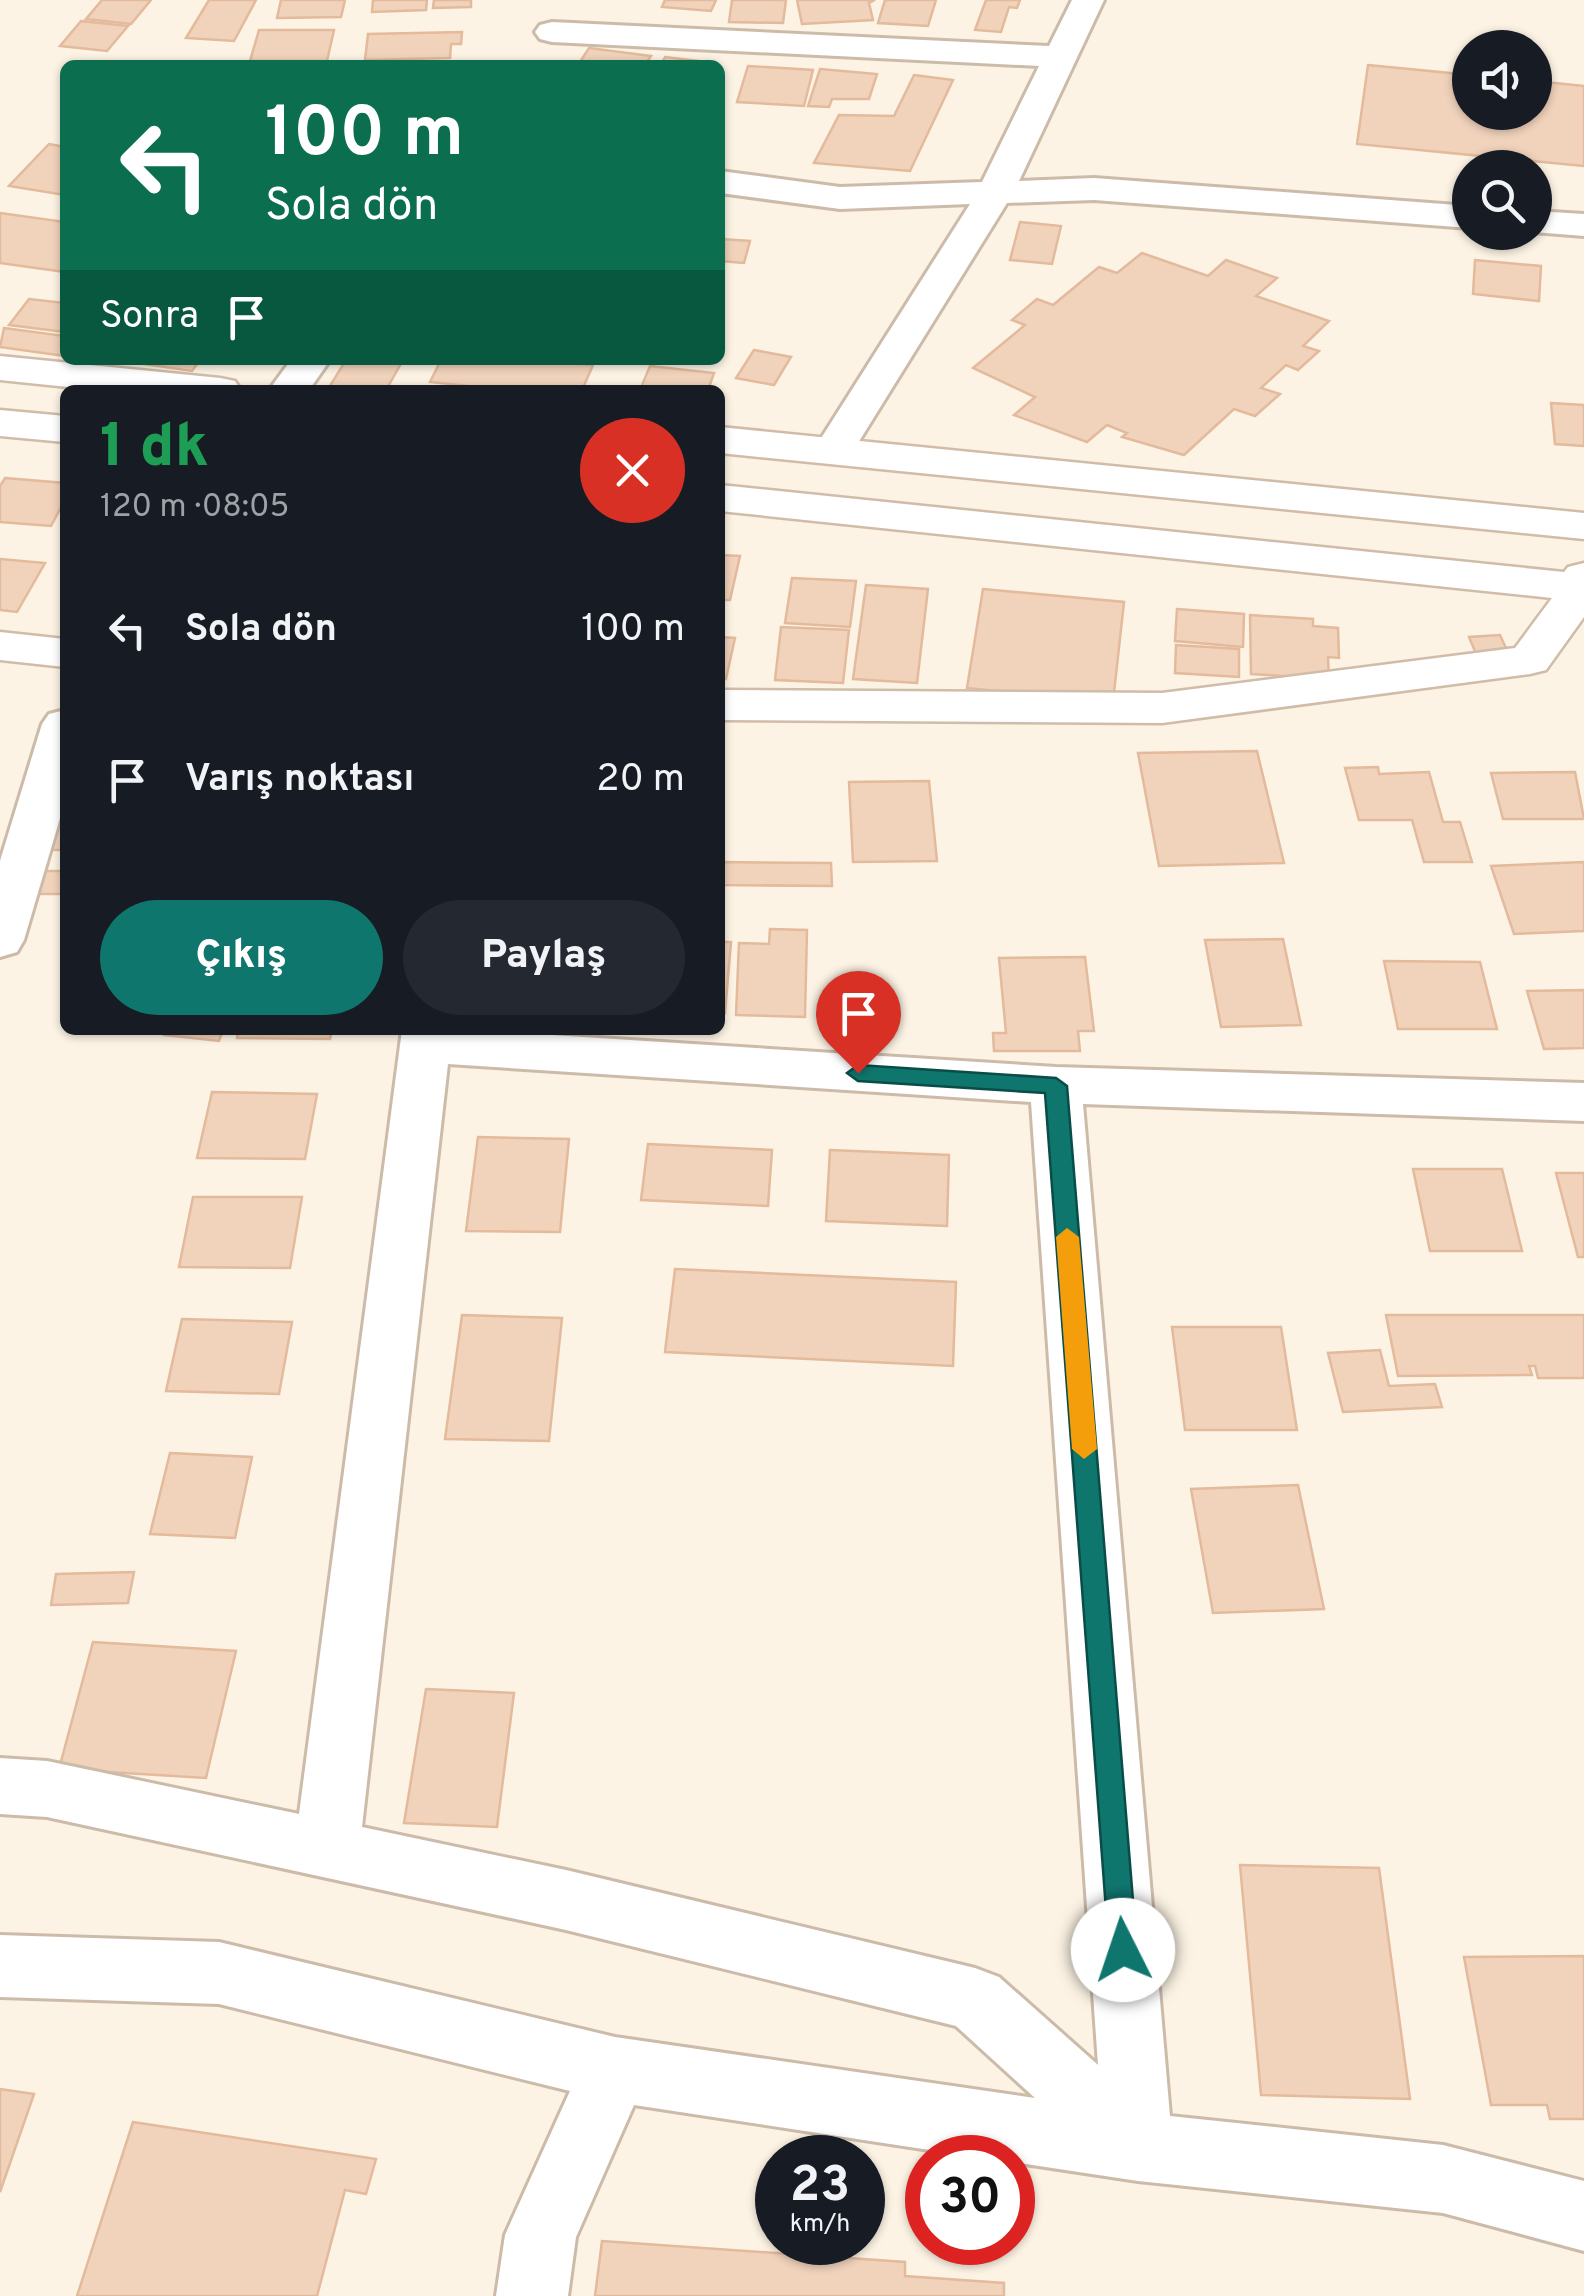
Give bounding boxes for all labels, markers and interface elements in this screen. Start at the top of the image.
map controls [1452,30,1552,250]
button: sound [1452,30,1552,130]
text: 100 m [265,92,464,181]
icon: left [100,100,230,230]
button: search [1452,150,1552,250]
text: Sola dön [265,179,438,236]
icon: arrive [219,290,274,345]
text: Sonra [100,293,199,342]
text: 1 dk [100,412,209,488]
button: close [580,418,685,523]
text: 120 m · 08:05 [100,488,289,528]
icon: left [100,603,155,658]
text: Sola dön [185,606,337,655]
text: 100 m [581,606,685,655]
icon: arrive [100,753,155,808]
text: Varış noktası [185,756,414,805]
text: 20 m [596,756,685,805]
button: Çıkış [100,900,383,1015]
button: Paylaş [403,900,685,1015]
pin [816,971,901,1074]
icon: arrive [831,986,886,1041]
position arrow [1071,1898,1175,2002]
speed limit sign: 30 [905,2135,1035,2265]
text: 23 [790,2156,850,2219]
text: km/h [790,2209,850,2241]

